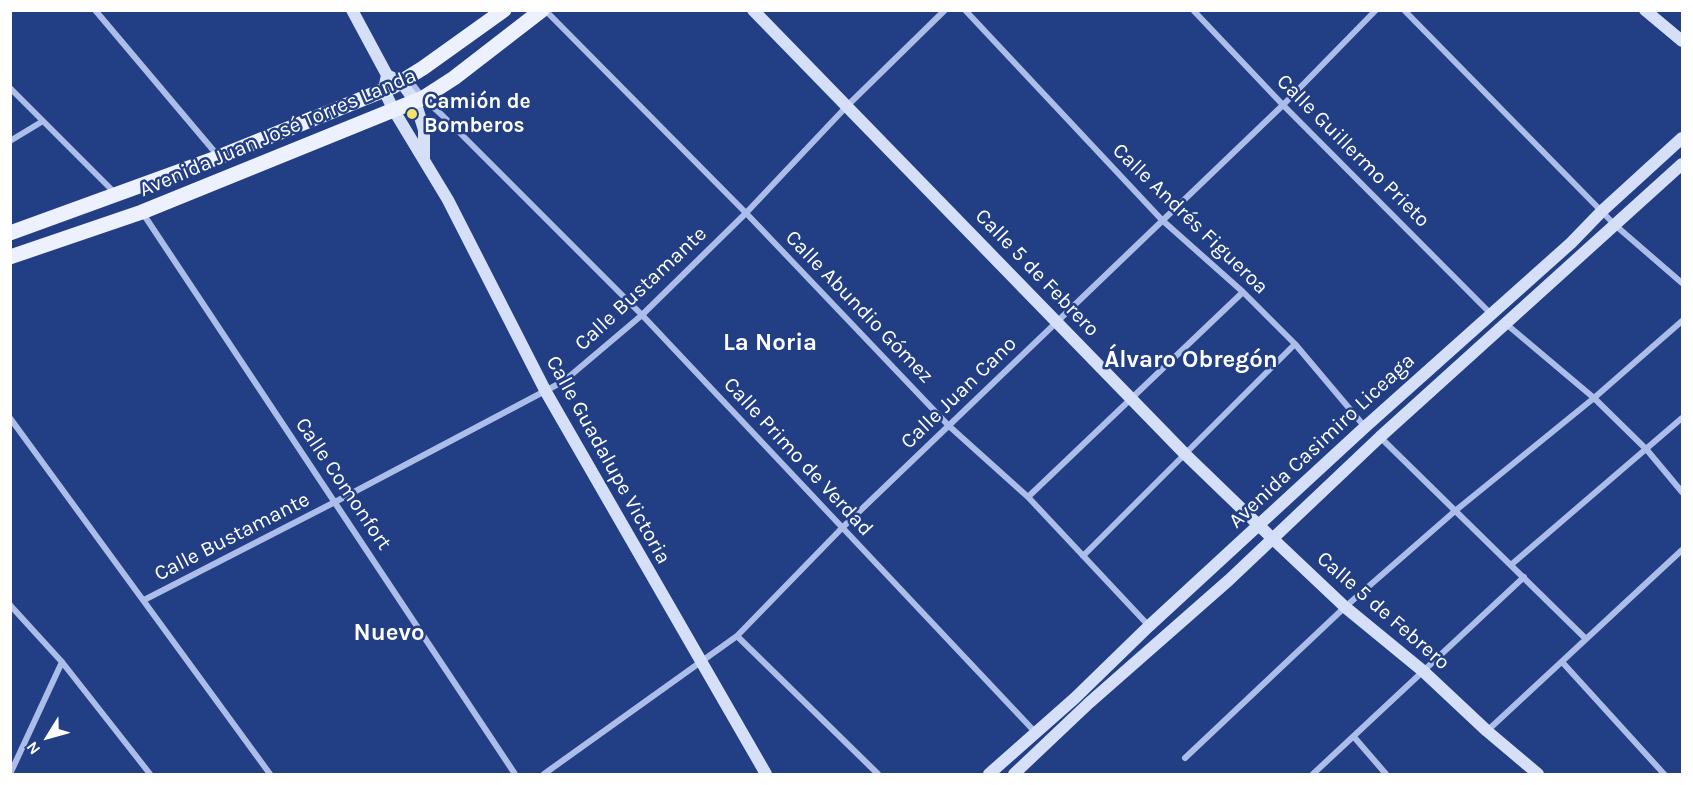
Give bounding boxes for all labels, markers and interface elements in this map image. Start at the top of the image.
street label: Avenida Juan José Torres Landa [136,63,420,203]
street label: Calle Guillermo Prieto [1271,69,1435,233]
place label: Camión de Bomberos [424,89,531,139]
marker: Camión de Bomberos [405,107,419,121]
street label: Calle Andrés Figueroa [1107,138,1273,300]
street label: Calle 5 de Febrero [970,204,1104,342]
street label: Calle Bustamante [570,222,712,356]
street label: Calle Abundio Gómez [780,225,938,389]
district label: La Noria [723,329,817,357]
street label: Calle Juan Cano [896,332,1022,454]
district label: Álvaro Obregón [1104,346,1278,374]
street label: Avenida Casimiro Liceaga [1224,348,1420,534]
street label: Calle Guadalupe Victoria [540,352,676,568]
street label: Calle Primo de Verdad [718,372,878,542]
street label: Calle Comonfort [289,413,397,555]
street label: Calle Bustamante [150,487,314,587]
street label: Calle 5 de Febrero [1311,546,1455,676]
district label: Nuevo [353,619,425,647]
north arrow [18,707,78,767]
text: N [22,738,44,758]

